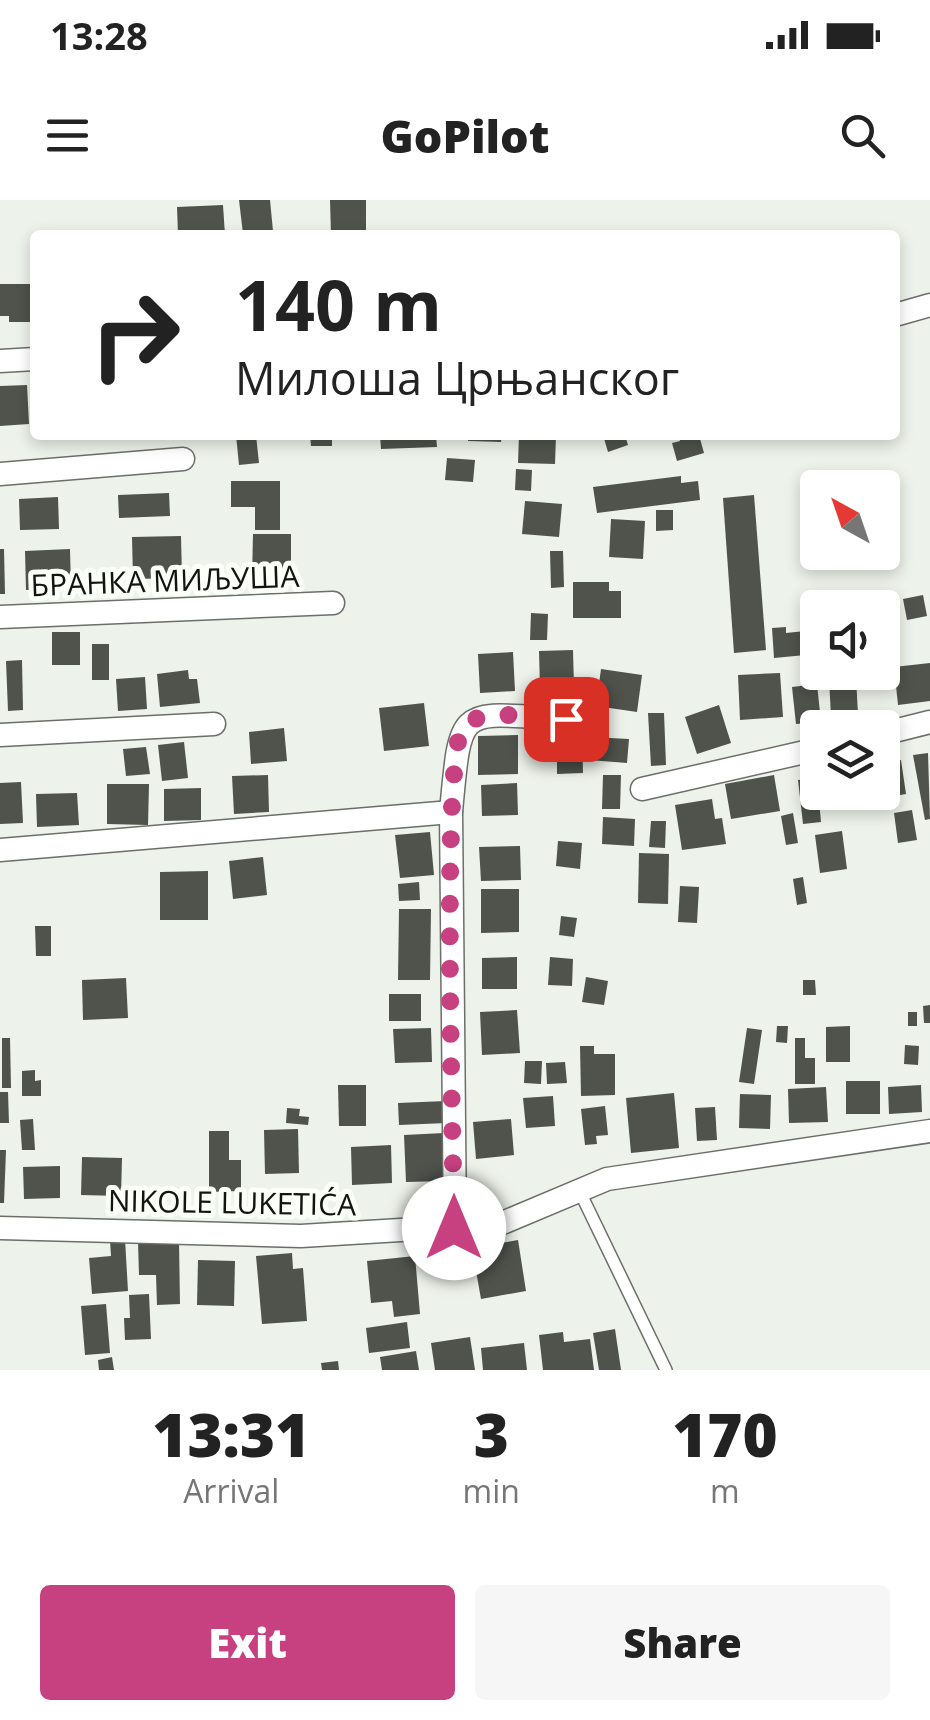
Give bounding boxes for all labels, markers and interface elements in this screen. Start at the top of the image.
text: 13:28 [50,9,148,61]
text: GoPilot [381,105,549,166]
icon: menu [40,108,95,163]
icon: search [835,108,890,163]
text: 140 m [235,256,442,352]
icon: right [70,270,200,400]
text: Милоша Црњанског [235,347,679,408]
north arrow [800,470,900,570]
map controls [800,470,900,810]
street label: БРАНКА МИЉУША [30,555,300,605]
button: sound [800,590,900,690]
pin [524,677,609,762]
icon: arrive [539,692,594,747]
button: layers [800,710,900,810]
position arrow [402,1176,506,1280]
street label: NIKOLE LUKETIĆA [108,1179,356,1225]
text: 13:31 [152,1393,310,1475]
text: 3 [474,1393,509,1475]
text: 170 [672,1393,778,1475]
text: Arrival [183,1469,279,1512]
text: min [463,1469,520,1512]
text: m [710,1469,740,1512]
button: Exit [40,1585,455,1700]
button: Share [475,1585,890,1700]

